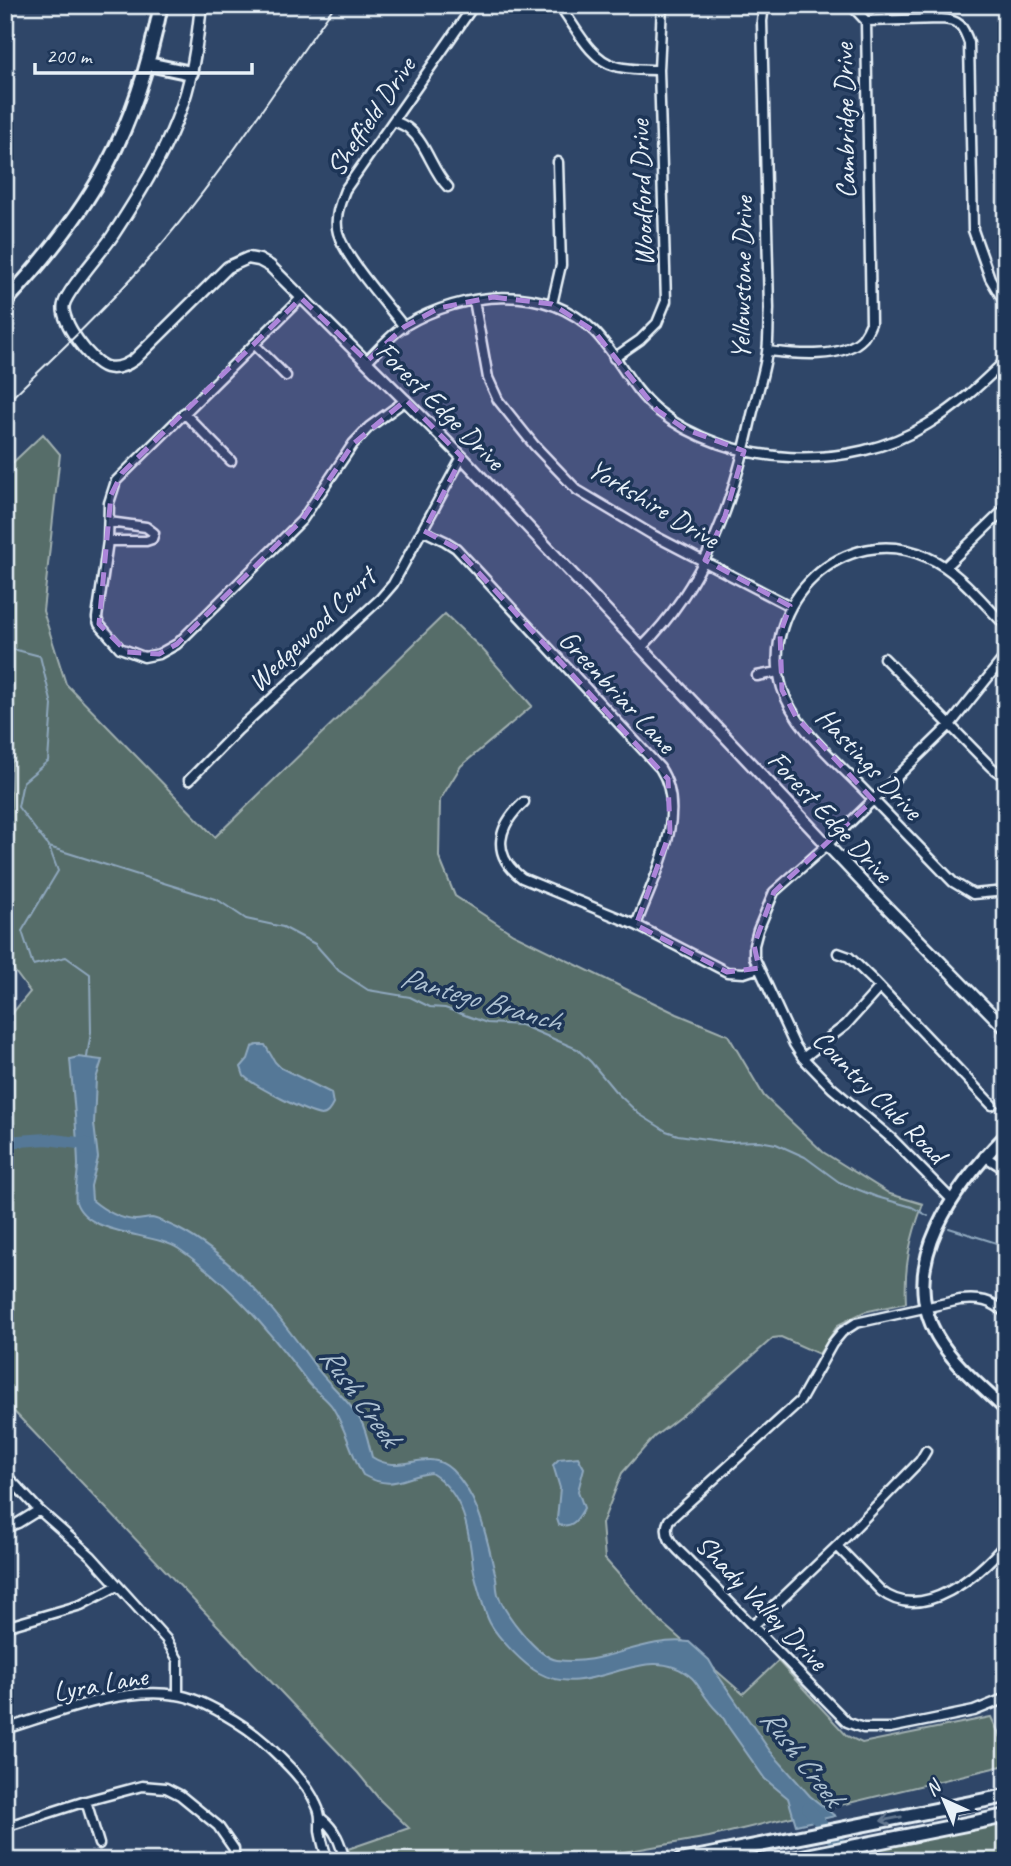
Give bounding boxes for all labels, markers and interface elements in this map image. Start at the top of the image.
scale bar [35,32,252,76]
street label: Cambridge Drive [826,41,863,199]
text: 200 m [46,43,93,69]
street label: Sheffield Drive [318,48,424,183]
street label: Woodford Drive [621,117,662,267]
street label: Yellowstone Drive [723,194,760,360]
street label: Forest Edge Drive [369,333,514,479]
street label: Yorkshire Drive [582,451,727,557]
street label: Wedgewood Court [240,557,385,699]
street label: Greenbriar Lane [552,622,685,762]
street label: Hastings Drive [809,700,932,828]
street label: Forest Edge Drive [760,743,902,891]
water label: Pantego Branch [396,958,568,1041]
street label: Country Club Road [805,1022,957,1174]
water label: Rush Creek [311,1339,412,1457]
street label: Shady Valley Drive [688,1527,837,1679]
street label: Lyra Lane [50,1658,152,1709]
water label: Rush Creek [752,1701,855,1817]
north arrow [909,1764,979,1834]
text: N [920,1774,948,1801]
one-way arrow [880,1813,903,1827]

